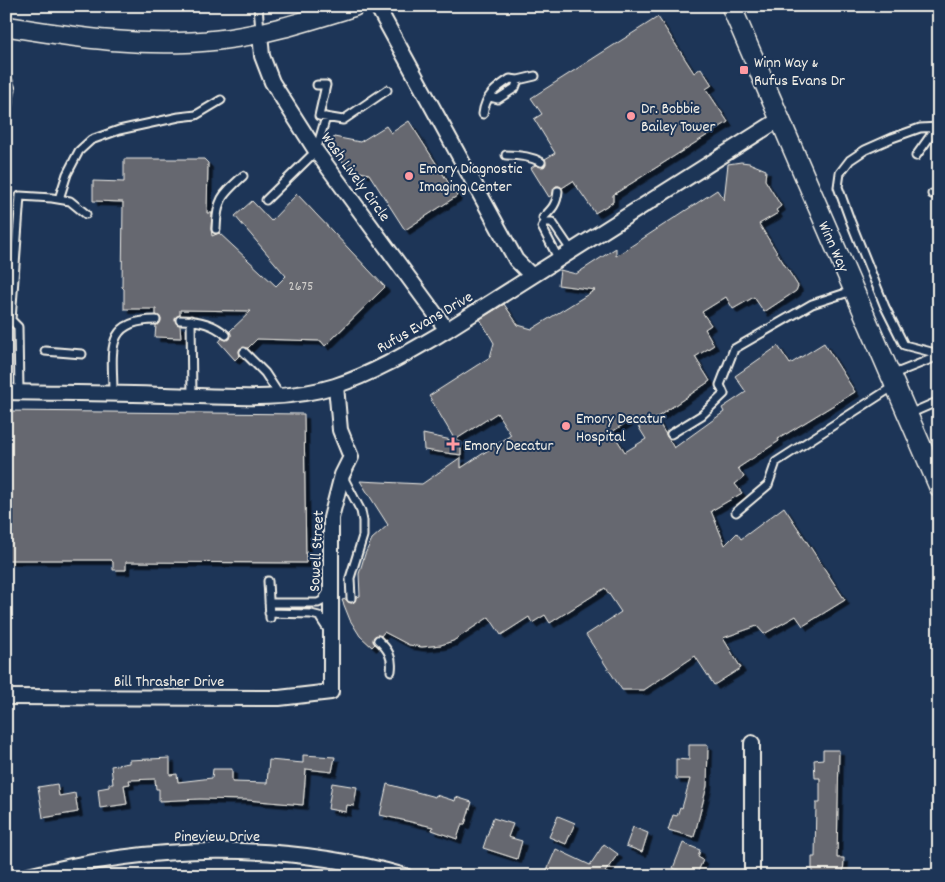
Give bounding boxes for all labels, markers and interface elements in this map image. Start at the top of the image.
place label: Winn Way & Rufus Evans Dr [754,52,845,93]
marker: Winn Way & Rufus Evans Dr [738,64,750,76]
place label: Dr. Bobbie Bailey Tower [641,98,715,139]
marker: Dr. Bobbie Bailey Tower [625,110,637,122]
street label: Wash Lively Circle [315,128,395,227]
place label: Emory Diagnostic Imaging Center [419,158,523,199]
marker: Emory Diagnostic Imaging Center [403,170,415,182]
street label: Winn Way [811,218,854,277]
house number: 2675 [289,277,313,297]
street label: Rufus Evans Drive [373,286,478,360]
place label: Emory Decatur Hospital [576,408,665,449]
marker: Emory Decatur Hospital [560,420,572,432]
place label: Emory Decatur [464,435,553,458]
marker: Emory Decatur [446,437,460,451]
street label: Sowell Street [304,510,331,593]
street label: Bill Thrasher Drive [114,671,224,694]
street label: Pineview Drive [174,826,260,849]

